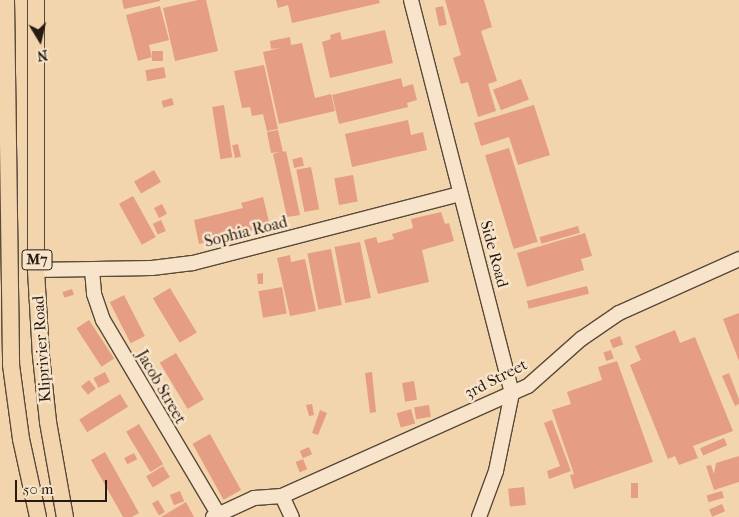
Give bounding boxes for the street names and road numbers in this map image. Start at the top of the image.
street label: Sophia Road [202,212,290,252]
street label: Side Road [476,218,512,290]
road number: M7 [21,248,53,272]
street label: Kliprivier Road [29,295,55,403]
street label: Jacob Street [132,347,190,427]
street label: 3rd Street [462,355,530,403]

